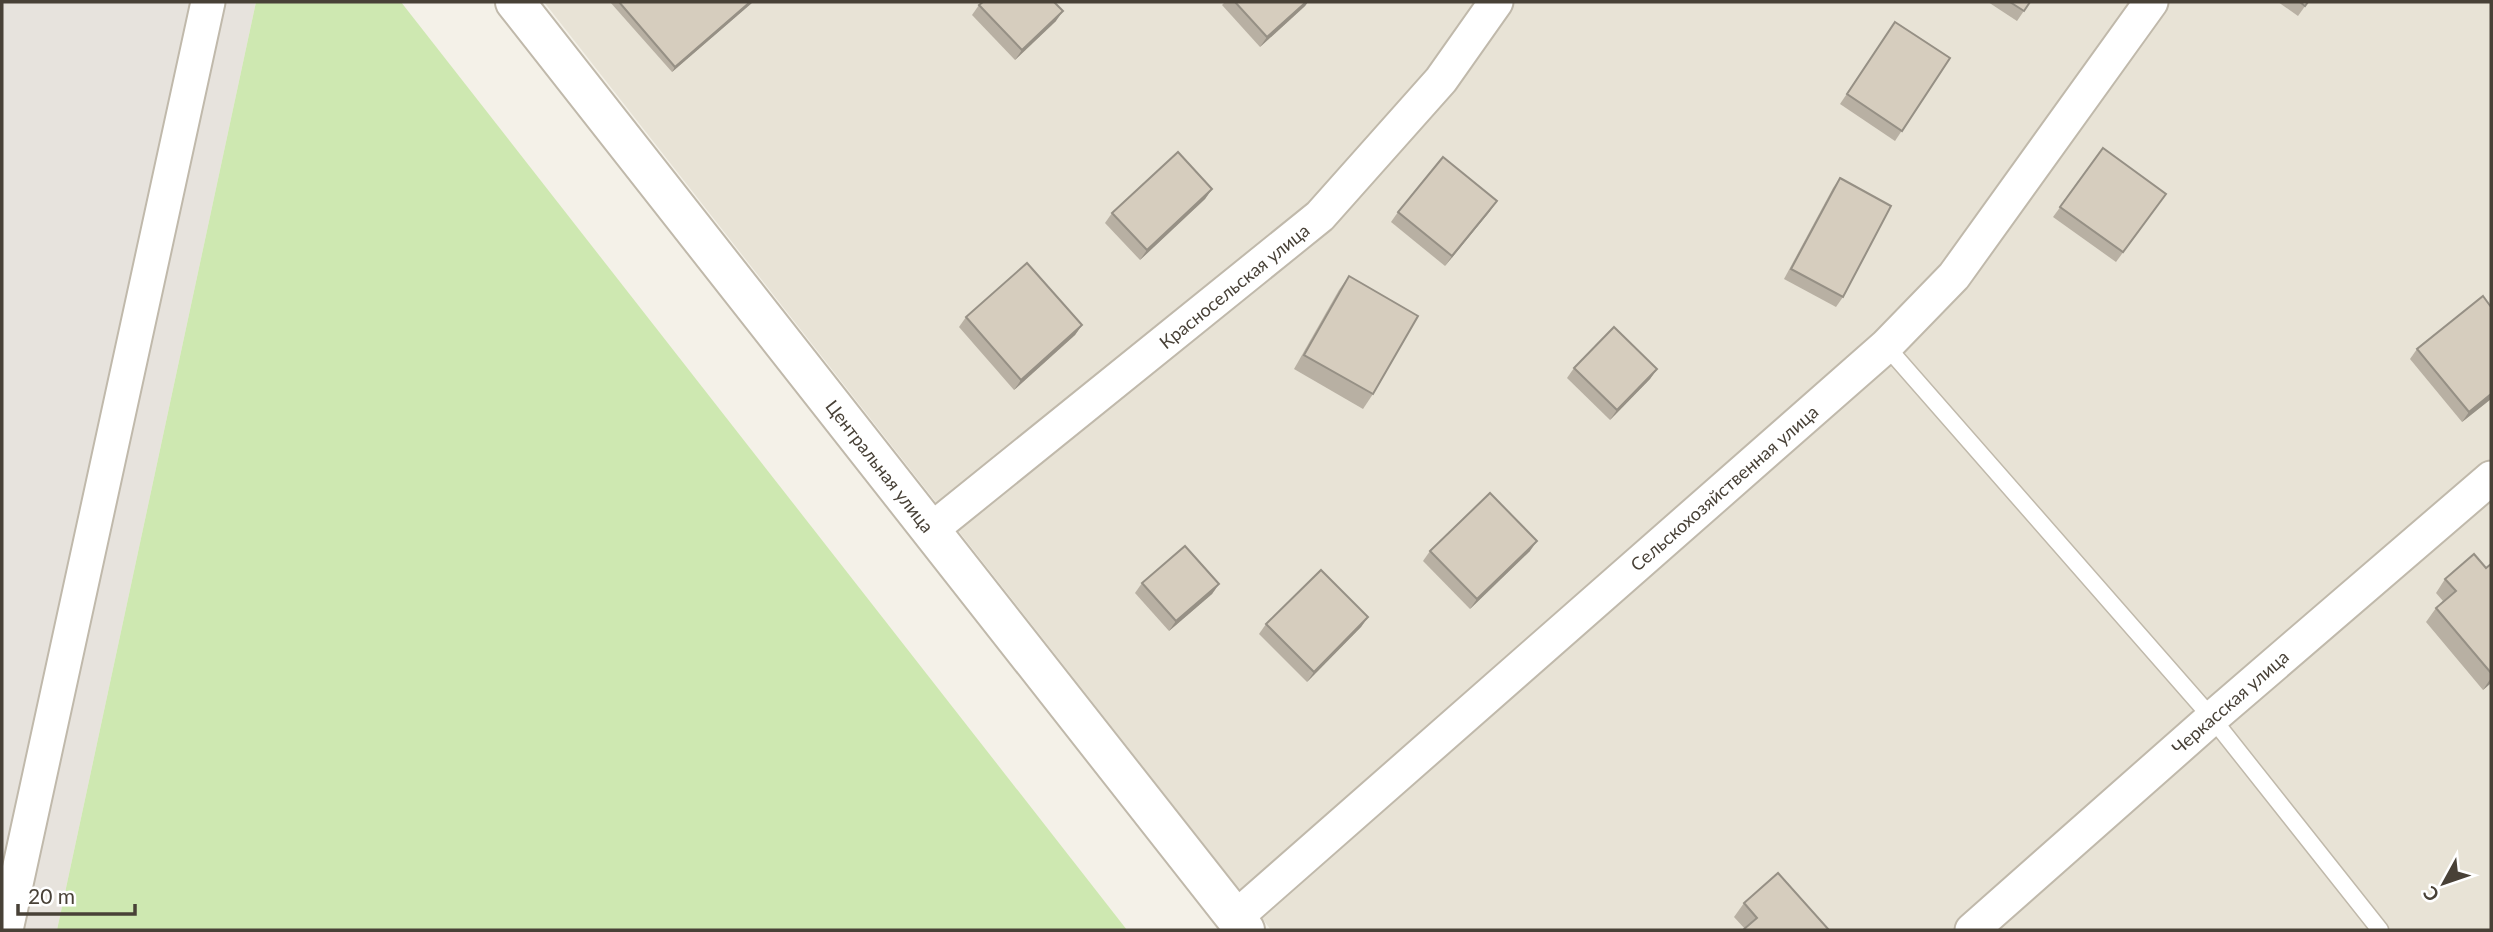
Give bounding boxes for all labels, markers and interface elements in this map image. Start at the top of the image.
street label: Красносельская улица [1155,219,1313,353]
street label: Центральная улица [821,395,939,537]
street label: Сельскохозяйственная улица [1626,400,1822,576]
street label: Черкасская улица [2167,645,2293,759]
north arrow [2409,848,2479,918]
scale bar [18,872,135,916]
text: С [2417,882,2443,906]
text: 20 m [28,883,75,908]

